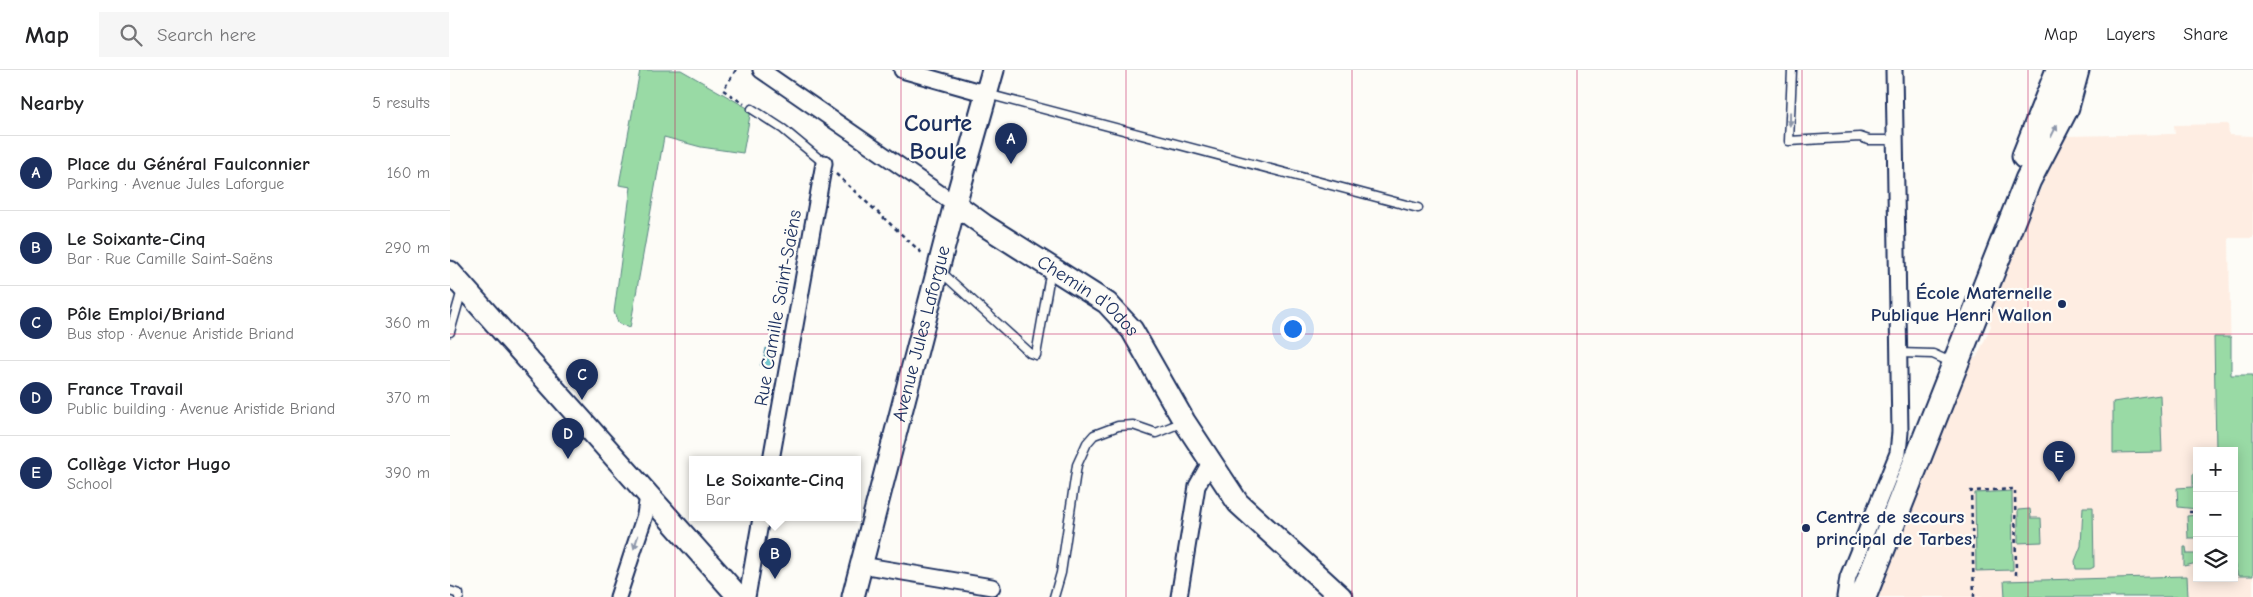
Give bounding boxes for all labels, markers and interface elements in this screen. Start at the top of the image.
search box [99,12,449,57]
text: Map [25,21,69,49]
icon: search [117,21,145,49]
text: Search here [157,24,256,46]
text: Map [2044,24,2078,45]
text: Layers [2106,24,2155,45]
text: Share [2183,24,2228,45]
text: Nearby [20,91,84,115]
text: 5 results [372,94,430,112]
district label: Courte Boule [904,109,972,165]
one-way arrow [1786,111,1794,127]
pin: A [995,123,1027,164]
one-way arrow [2050,124,2058,138]
text: Place du Général Faulconnier [67,153,310,175]
text: A [32,164,40,182]
text: 160 m [387,164,430,182]
text: Parking · Avenue Jules Laforgue [67,175,284,193]
street label: Rue Camille Saint-Saëns [750,208,806,408]
text: Le Soixante-Cinq [67,228,206,250]
text: B [31,239,41,257]
text: 290 m [385,239,430,257]
street label: Avenue Jules Laforgue [888,243,955,424]
text: Bar · Rue Camille Saint-Saëns [67,250,273,268]
street label: Chemin d'Odos [1033,251,1144,340]
place label: École Maternelle Publique Henri Wallon [1871,282,2052,326]
marker: École Maternelle Publique Henri Wallon [2056,298,2068,310]
text: Pôle Emploi/Briand [67,303,225,325]
text: C [31,314,41,332]
text: 360 m [385,314,430,332]
your location [1280,316,1306,342]
text: Bus stop · Avenue Aristide Briand [67,325,294,343]
pin: C [566,359,598,400]
text: France Travail [67,378,183,400]
text: D [31,389,41,407]
text: 370 m [386,389,430,407]
text: Public building · Avenue Aristide Briand [67,400,335,418]
pin: D [552,418,584,459]
pin: E [2043,441,2075,482]
map controls [2193,447,2238,582]
button: + [2193,447,2238,492]
text: Collège Victor Hugo [67,453,230,475]
popup [689,456,861,521]
text: E [31,464,41,482]
text: 390 m [385,464,430,482]
text: Le Soixante-Cinq [706,469,844,491]
text: School [67,475,113,493]
text: Bar [706,491,730,509]
button: − [2193,492,2238,537]
place label: Centre de secours principal de Tarbes [1816,506,1972,550]
marker: Centre de secours principal de Tarbes [1800,522,1812,534]
one-way arrow [631,535,639,550]
button: layers [2193,537,2238,582]
pin: B [759,538,791,579]

